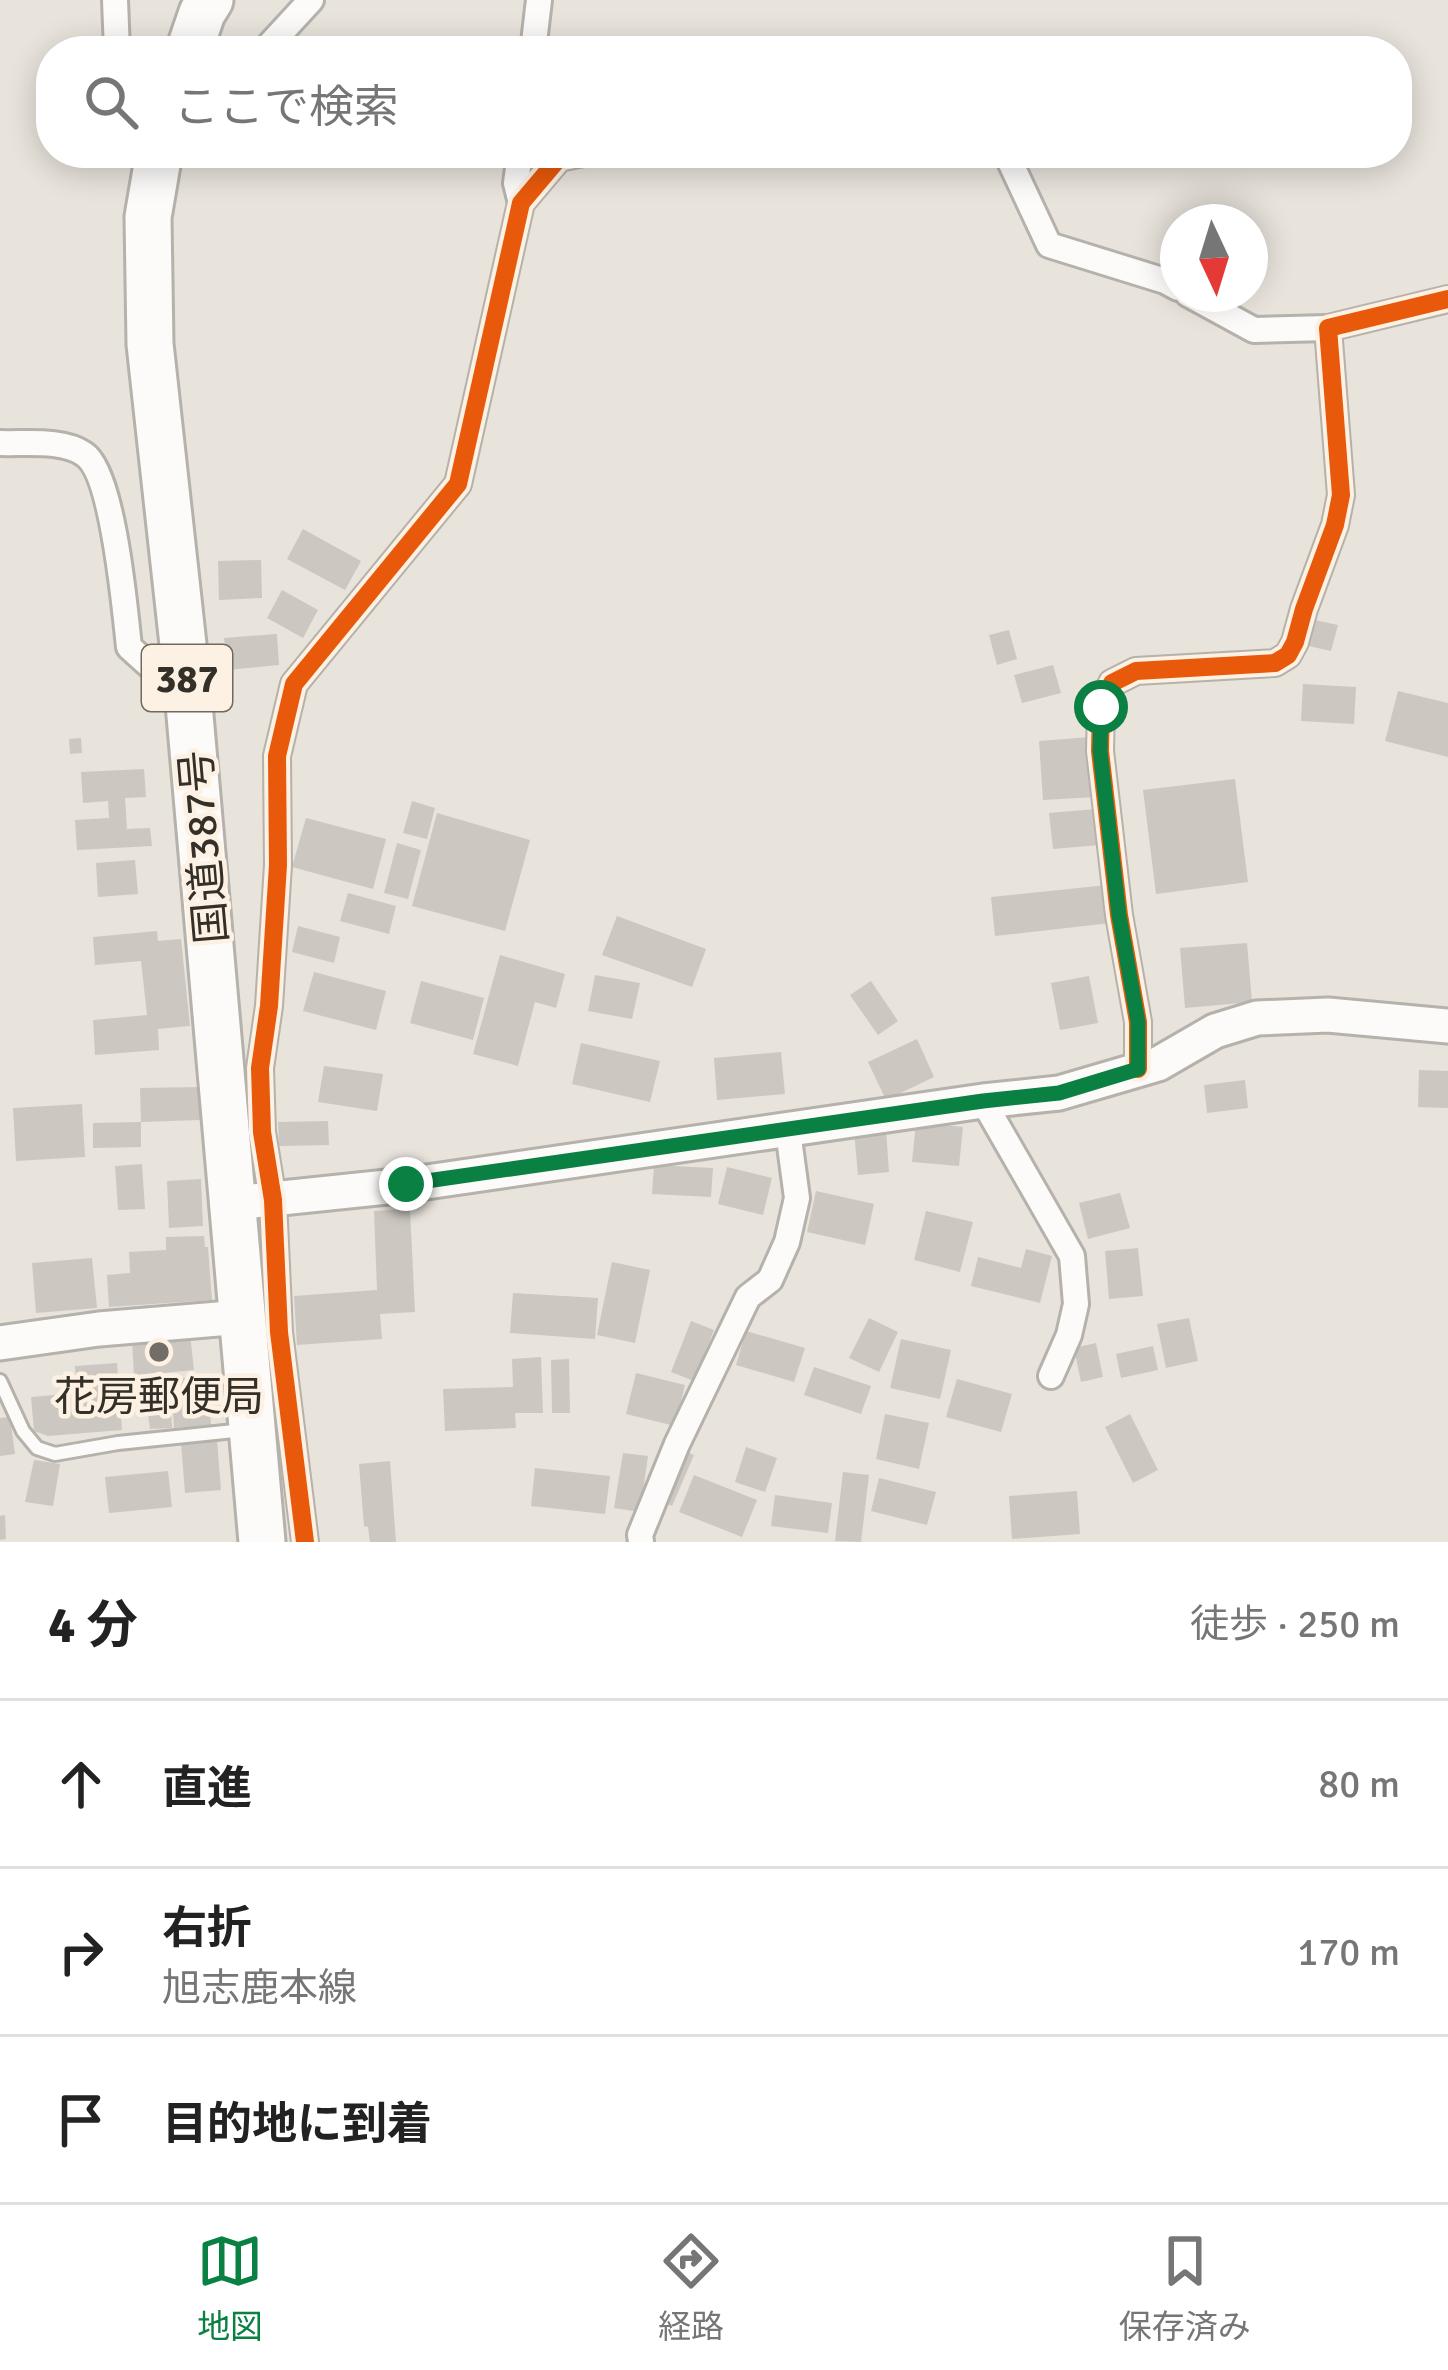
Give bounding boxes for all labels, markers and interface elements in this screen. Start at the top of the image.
search box [36,36,1412,168]
icon: search [78,69,144,135]
text: ここで検索 [174,80,399,135]
north arrow [1160,204,1268,312]
road number: 387 [142,645,232,711]
route start [1074,680,1128,734]
street label: 国道387号 [171,748,238,946]
route end [379,1157,433,1211]
marker: 花房郵便局 [146,1339,172,1365]
place label: 花房郵便局 [54,1372,264,1423]
text: 4 分 [48,1594,138,1657]
text: 徒歩 · 250 m [1190,1600,1400,1648]
icon: ahead [48,1751,114,1817]
text: 80 m [1318,1760,1400,1808]
text: 直進 [162,1761,252,1816]
text: 右折 [162,1901,252,1956]
icon: right [48,1919,114,1985]
text: 170 m [1297,1928,1400,1976]
text: 旭志鹿本線 [162,1964,357,2012]
icon: arrive [48,2087,114,2153]
text: 目的地に到着 [162,2097,432,2152]
tab: 地図 [197,2228,263,2348]
tab: 経路 [658,2228,724,2348]
tab: 保存済み [1119,2228,1251,2348]

